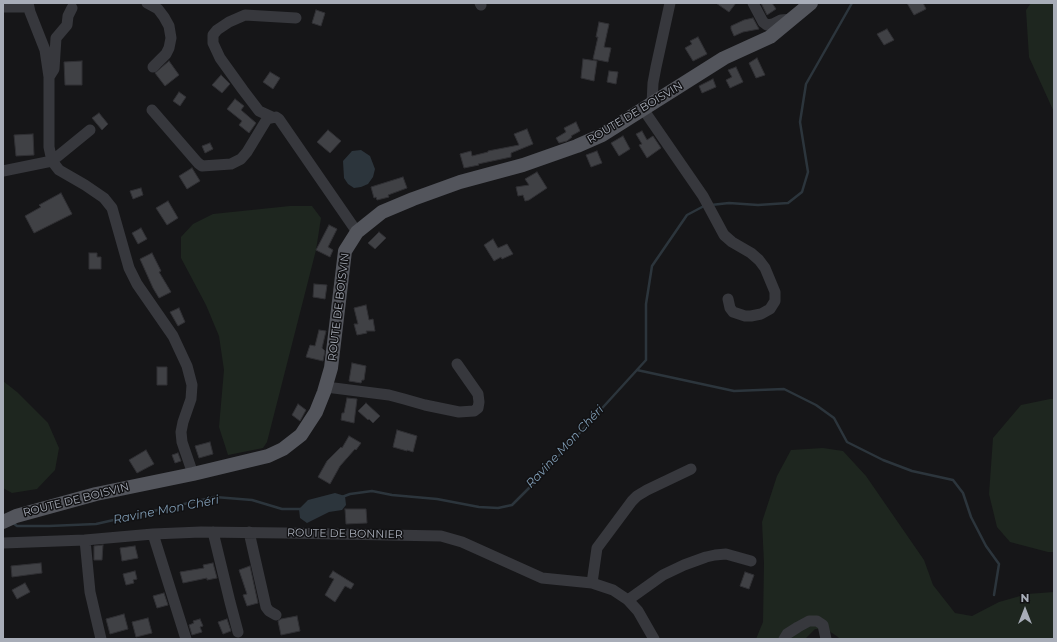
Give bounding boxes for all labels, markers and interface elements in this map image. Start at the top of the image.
street label: ROUTE DE BOISVIN [585,79,685,147]
street label: ROUTE DE BOISVIN [326,252,352,362]
water label: Ravine Mon Chéri [523,403,607,491]
street label: ROUTE DE BOISVIN [22,480,130,520]
water label: Ravine Mon Chéri [112,493,220,527]
street label: ROUTE DE BONNIER [287,526,403,542]
north arrow [1005,590,1045,630]
text: N [1021,591,1029,605]

